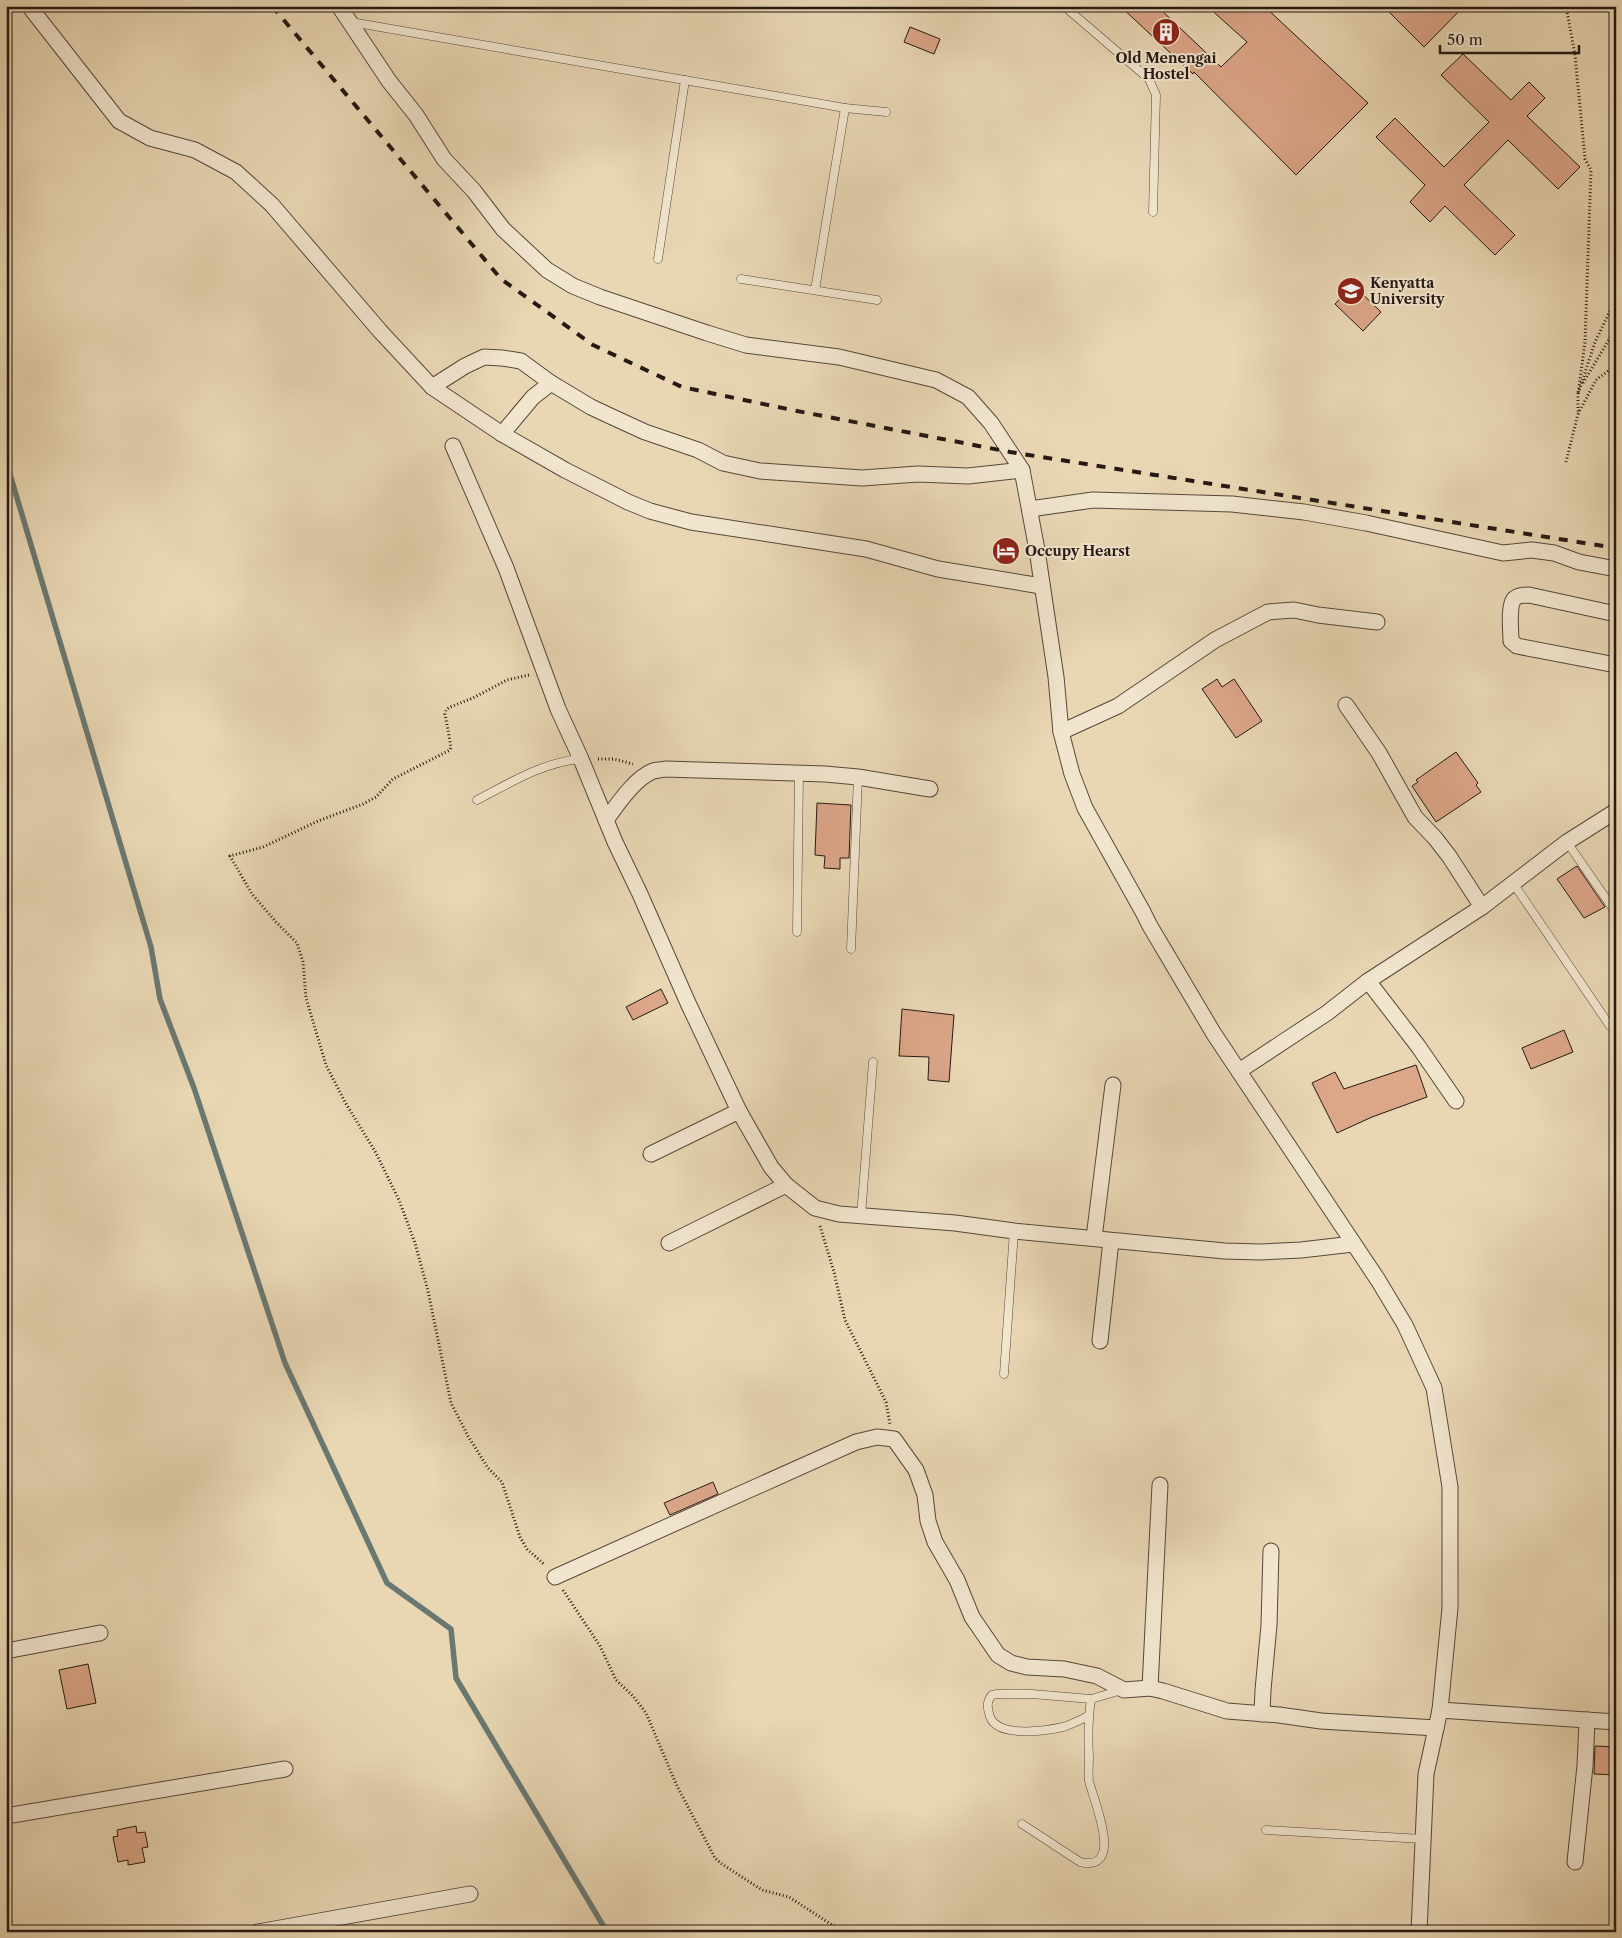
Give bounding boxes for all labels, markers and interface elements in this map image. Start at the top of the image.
building icon: Old Menengai Hostel [1151,17,1181,47]
scale bar [1440,22,1578,54]
text: 50 m [1447,30,1483,49]
place label: Old Menengai Hostel [1115,49,1217,83]
place label: Kenyatta University [1370,274,1445,308]
school or university icon: Kenyatta University [1336,276,1366,306]
hotel icon: Occupy Hearst [991,536,1021,566]
place label: Occupy Hearst [1025,542,1131,560]

